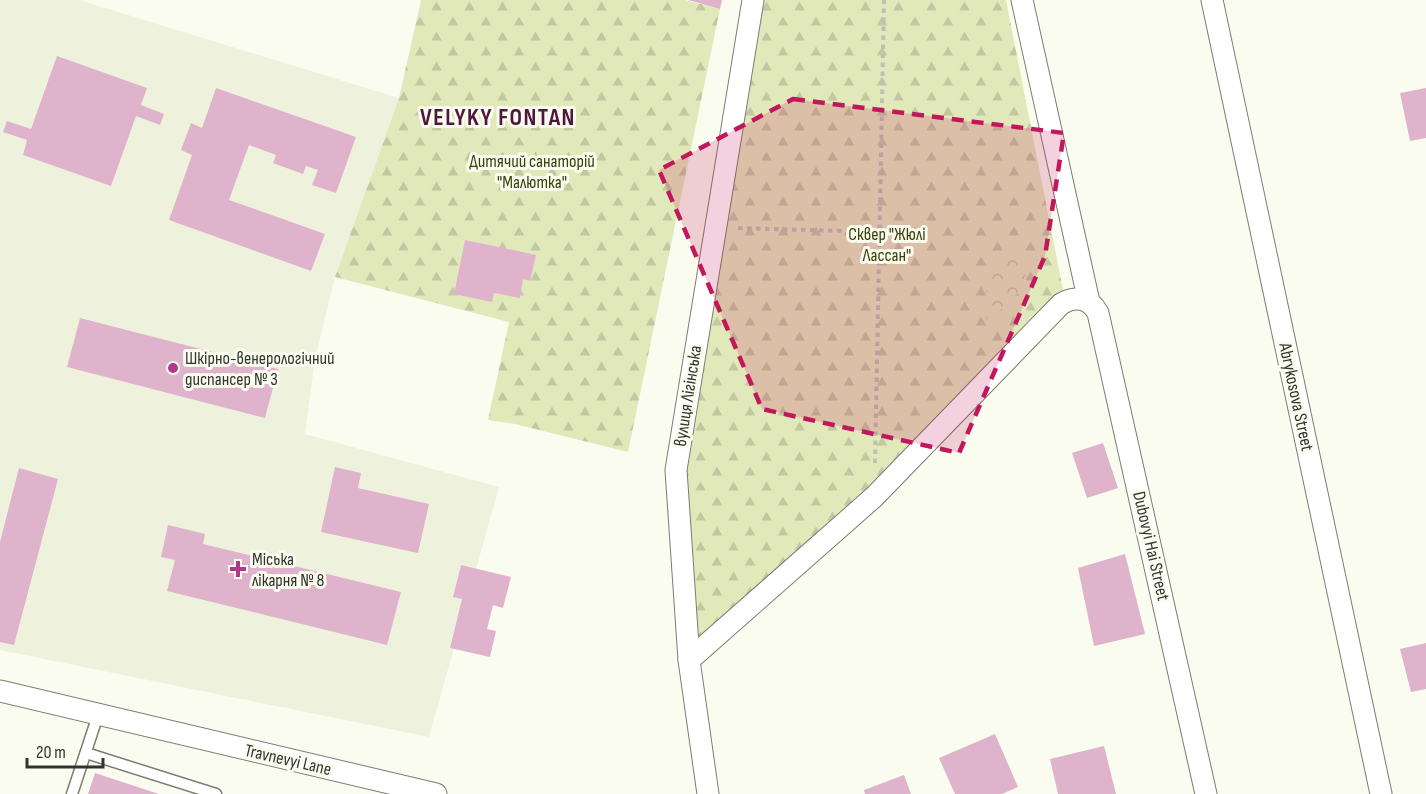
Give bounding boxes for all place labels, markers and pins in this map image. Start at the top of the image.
place label: Шкірно-венерологічний диспансер № 3 [185,348,335,390]
marker: Шкірно-венерологічний диспансер № 3 [166,361,180,375]
place label: Міська лікарня № 8 [252,549,325,591]
marker: Міська лікарня № 8 [229,560,247,578]

